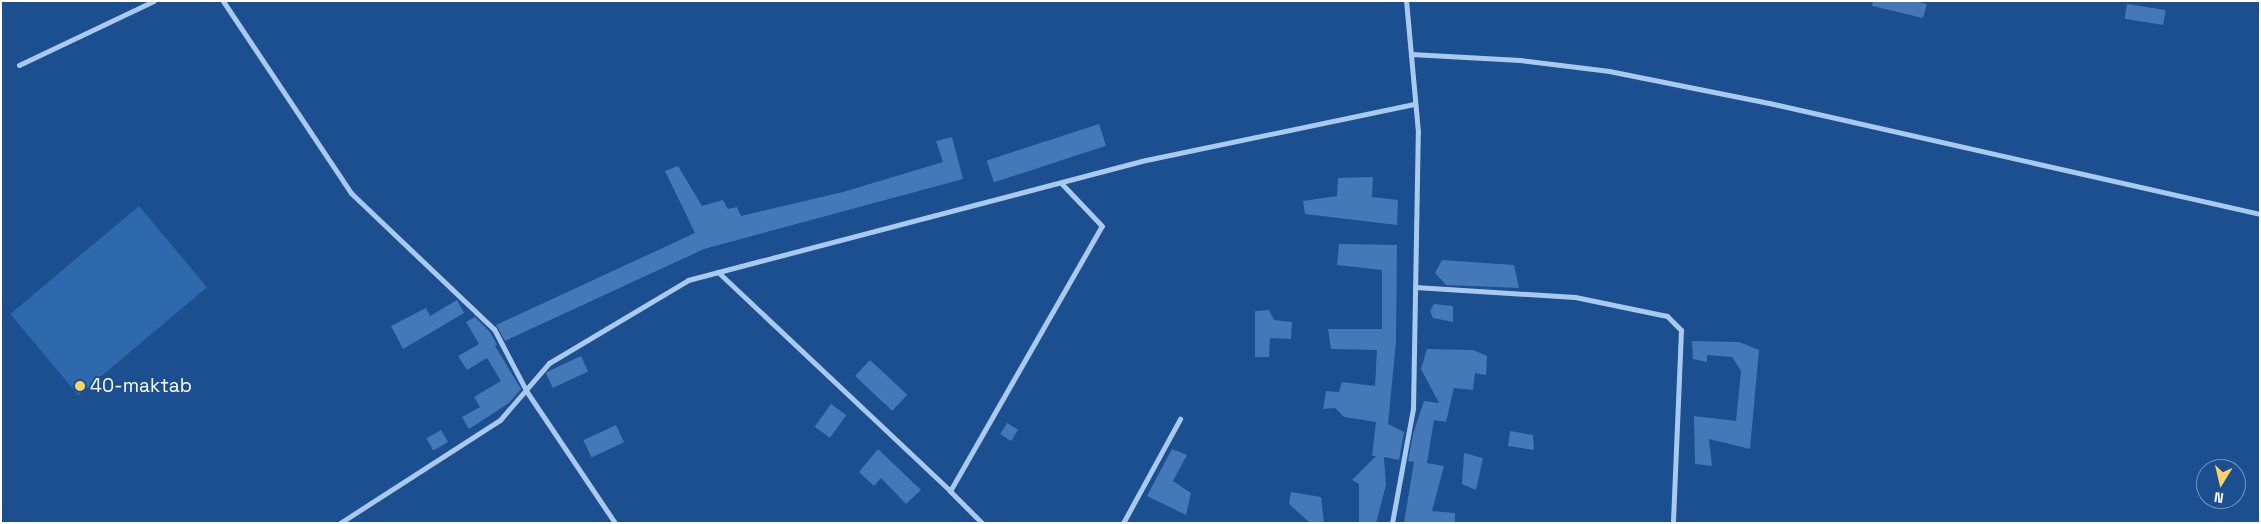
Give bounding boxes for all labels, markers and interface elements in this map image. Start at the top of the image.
place label: 40-maktab [90,375,192,397]
marker: 40-maktab [74,380,86,392]
north arrow [2196,459,2246,509]
text: N [2213,488,2225,507]

